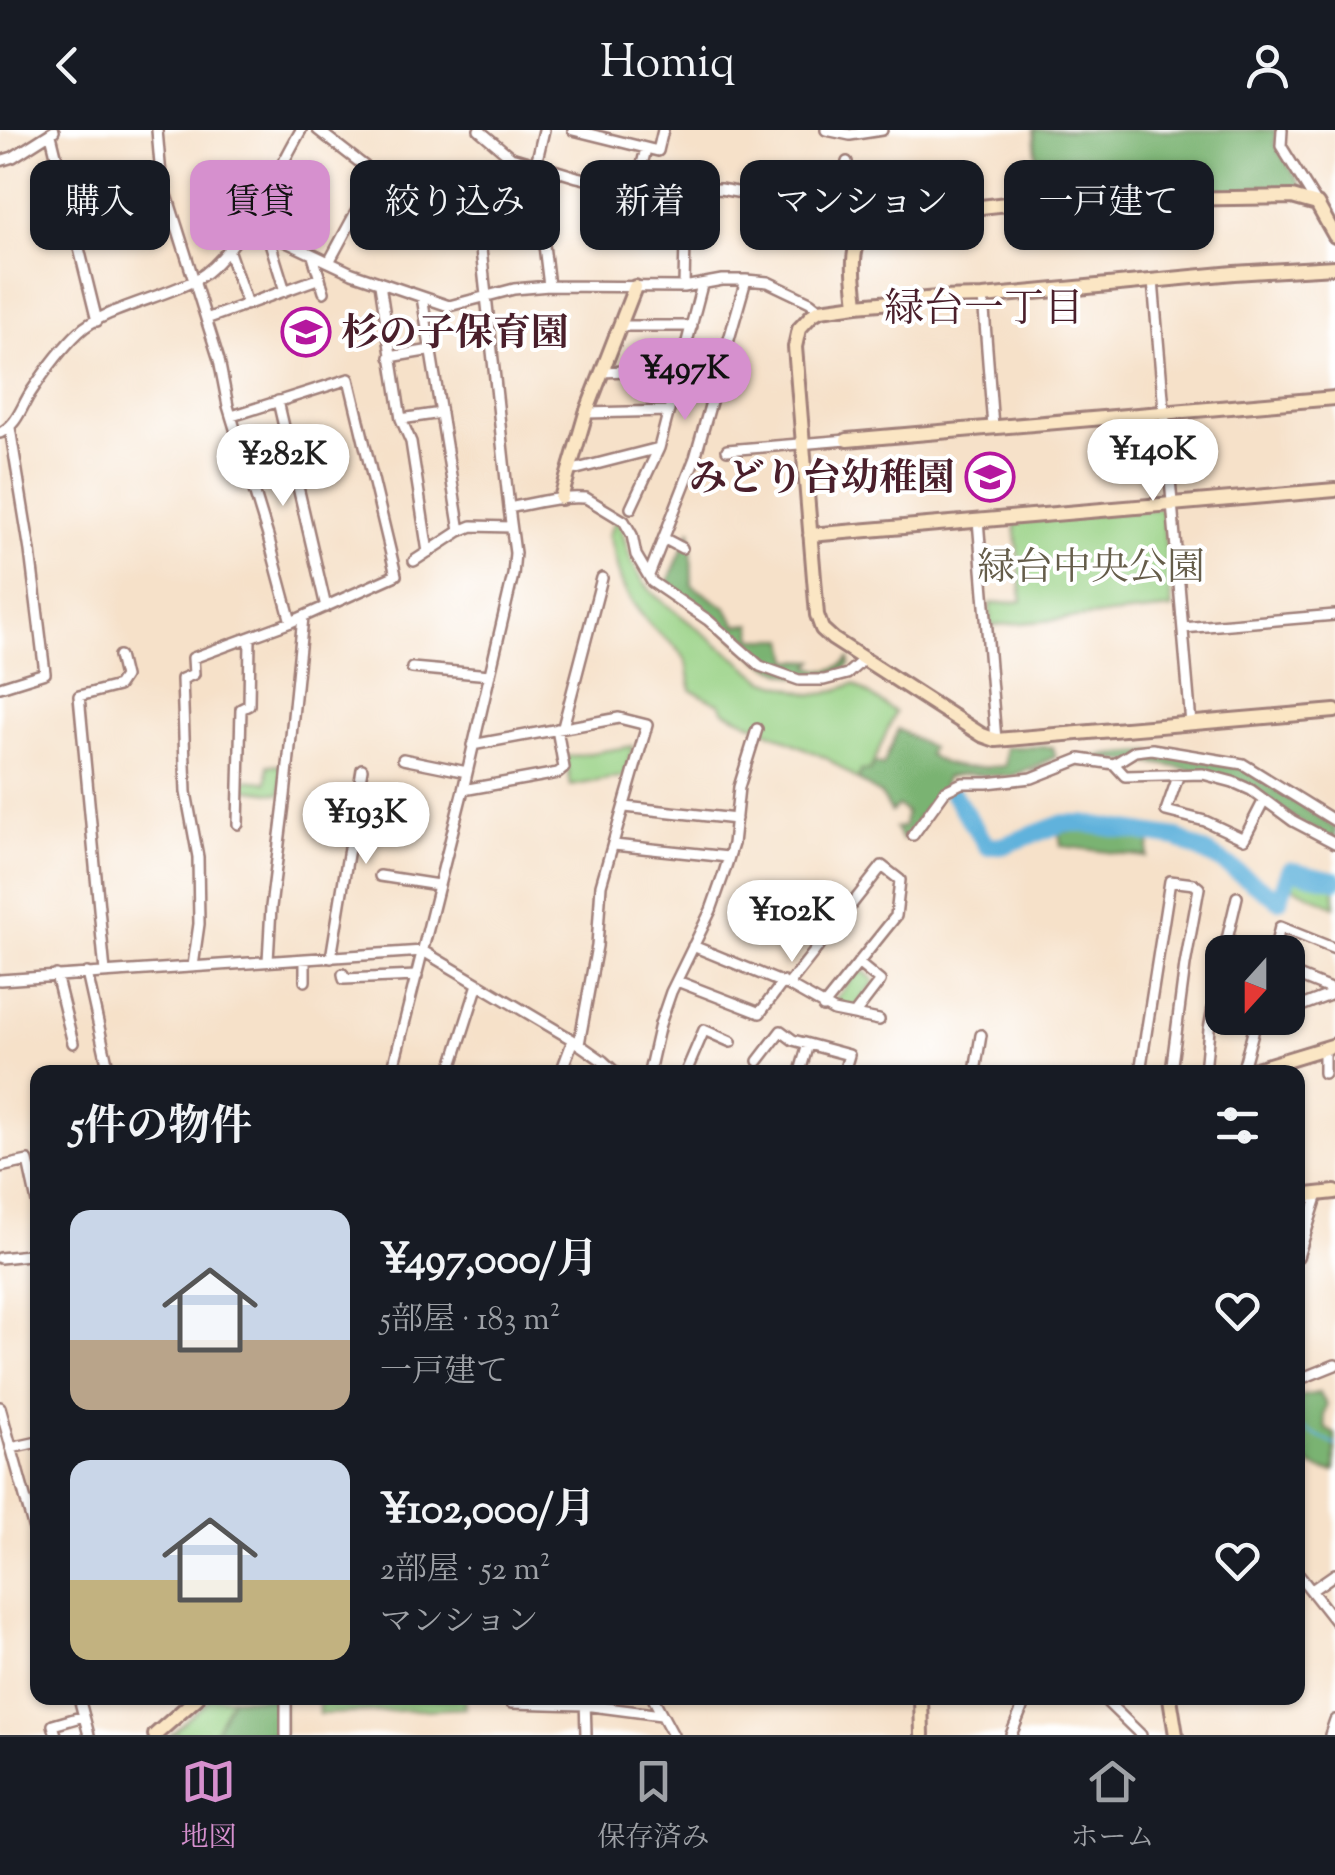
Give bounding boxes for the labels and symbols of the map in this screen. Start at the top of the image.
district label: 緑台一丁目 [884,283,1084,340]
school or university icon: 杉の子保育園 [280,306,332,358]
place label: 杉の子保育園 [341,309,569,363]
pin: ¥497K [615,338,755,423]
pin: ¥140K [1083,419,1223,504]
pin: ¥282K [213,424,353,509]
school or university icon: みどり台幼稚園 [964,451,1016,503]
place label: みどり台幼稚園 [689,454,955,508]
park label: 緑台中央公園 [977,543,1205,597]
pin: ¥193K [296,782,436,867]
pin: ¥102K [722,880,862,965]
north arrow [1205,935,1305,1035]

